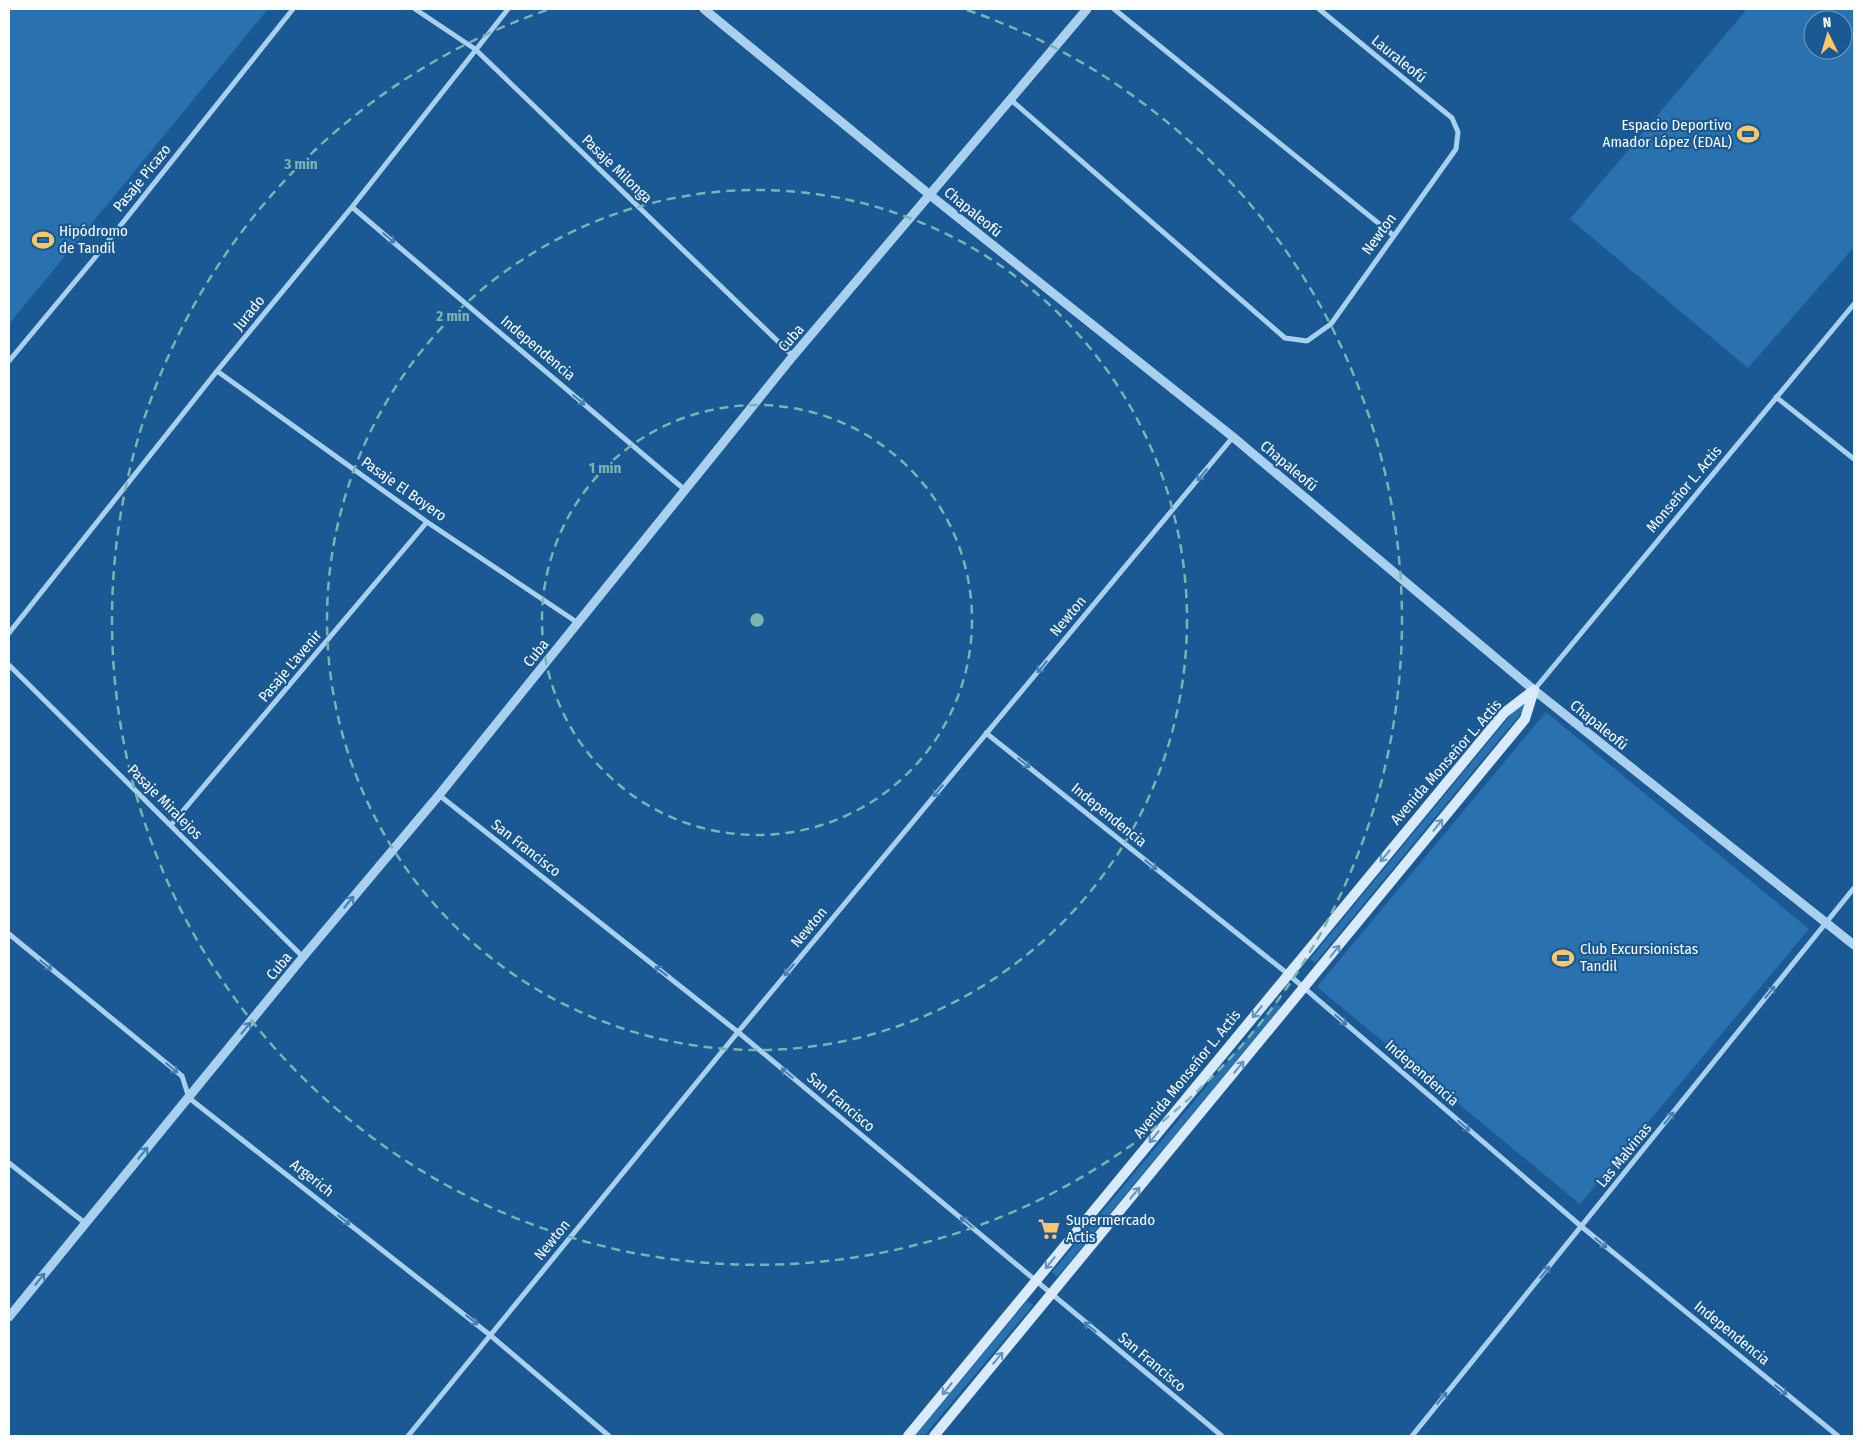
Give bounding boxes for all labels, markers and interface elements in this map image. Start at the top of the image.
north arrow [1803,10,1853,60]
text: N [1822,14,1832,31]
street label: Lauraleofú [1368,31,1430,87]
place label: Espacio Deportivo Amador López (EDAL) [1603,116,1732,151]
sports icon: Espacio Deportivo Amador López (EDAL) [1735,121,1761,147]
street label: Pasaje Milonga [578,131,656,207]
street label: Pasaje Picazo [109,141,175,215]
text: 3 min [283,155,318,173]
street label: Chapaleofú [940,183,1006,241]
street label: Newton [1358,210,1400,258]
place label: Hipódromo de Tandil [59,222,128,257]
sports icon: Hipódromo de Tandil [30,227,56,253]
one-way arrow [382,232,395,244]
street label: Jurado [229,292,269,334]
text: 2 min [435,307,470,325]
street label: Independencia [497,312,579,384]
street label: Cuba [774,321,808,355]
one-way arrow [573,394,586,405]
street label: Chapaleofú [1257,437,1321,495]
street label: Monseñor L. Actis [1643,442,1725,536]
street label: Pasaje El Boyero [358,453,450,525]
text: 1 min [589,459,621,477]
one-way arrow [1196,468,1207,481]
street label: Newton [1046,592,1090,640]
centre of rings [748,611,766,629]
street label: Pasaje L'avenir [255,626,326,706]
street label: Cuba [519,636,553,670]
one-way arrow [1036,660,1047,673]
street label: Avenida Monseñor L. Actis [1387,696,1505,828]
street label: Chapaleofú [1566,696,1632,754]
one-way arrow [1018,758,1031,769]
street label: Pasaje Miralejos [124,761,206,843]
street label: Independencia [1068,779,1150,851]
one-way arrow [932,785,943,798]
street label: San Francisco [488,815,564,881]
one-way arrow [1432,819,1443,832]
one-way arrow [1380,850,1391,863]
one-way arrow [1145,859,1158,870]
one-way arrow [344,896,355,909]
street label: Newton [787,903,831,951]
place label: Club Excursionistas Tandil [1580,940,1698,975]
one-way arrow [1329,945,1340,958]
sports icon: Club Excursionistas Tandil [1550,945,1576,971]
street label: Cuba [262,949,296,983]
one-way arrow [40,959,53,970]
one-way arrow [784,964,795,977]
one-way arrow [654,966,667,977]
one-way arrow [1765,985,1776,998]
one-way arrow [1251,1005,1262,1018]
street label: Avenida Monseñor L. Actis [1130,1006,1244,1142]
one-way arrow [1334,1015,1347,1026]
one-way arrow [241,1022,252,1035]
street label: Independencia [1382,1036,1462,1110]
one-way arrow [1233,1061,1244,1074]
one-way arrow [165,1063,178,1074]
one-way arrow [781,1068,794,1079]
street label: San Francisco [803,1068,879,1136]
one-way arrow [1663,1112,1674,1125]
street label: Las Malvinas [1593,1119,1655,1191]
one-way arrow [1458,1120,1471,1132]
one-way arrow [1148,1131,1159,1144]
one-way arrow [137,1147,149,1160]
street label: Argerich [287,1155,337,1201]
one-way arrow [1129,1186,1141,1199]
place label: Supermercado Actis [1066,1211,1155,1246]
one-way arrow [337,1214,350,1225]
street label: Newton [530,1216,574,1264]
one-way arrow [959,1216,972,1228]
supermarket icon: Supermercado Actis [1036,1216,1062,1242]
one-way arrow [1595,1237,1608,1248]
one-way arrow [1045,1256,1056,1269]
one-way arrow [1539,1266,1551,1279]
one-way arrow [34,1273,45,1286]
street label: Independencia [1691,1297,1773,1369]
one-way arrow [465,1315,479,1325]
one-way arrow [1084,1321,1097,1332]
street label: San Francisco [1114,1328,1190,1396]
one-way arrow [992,1352,1003,1365]
one-way arrow [942,1382,953,1395]
one-way arrow [1775,1384,1788,1395]
one-way arrow [1437,1392,1448,1405]

